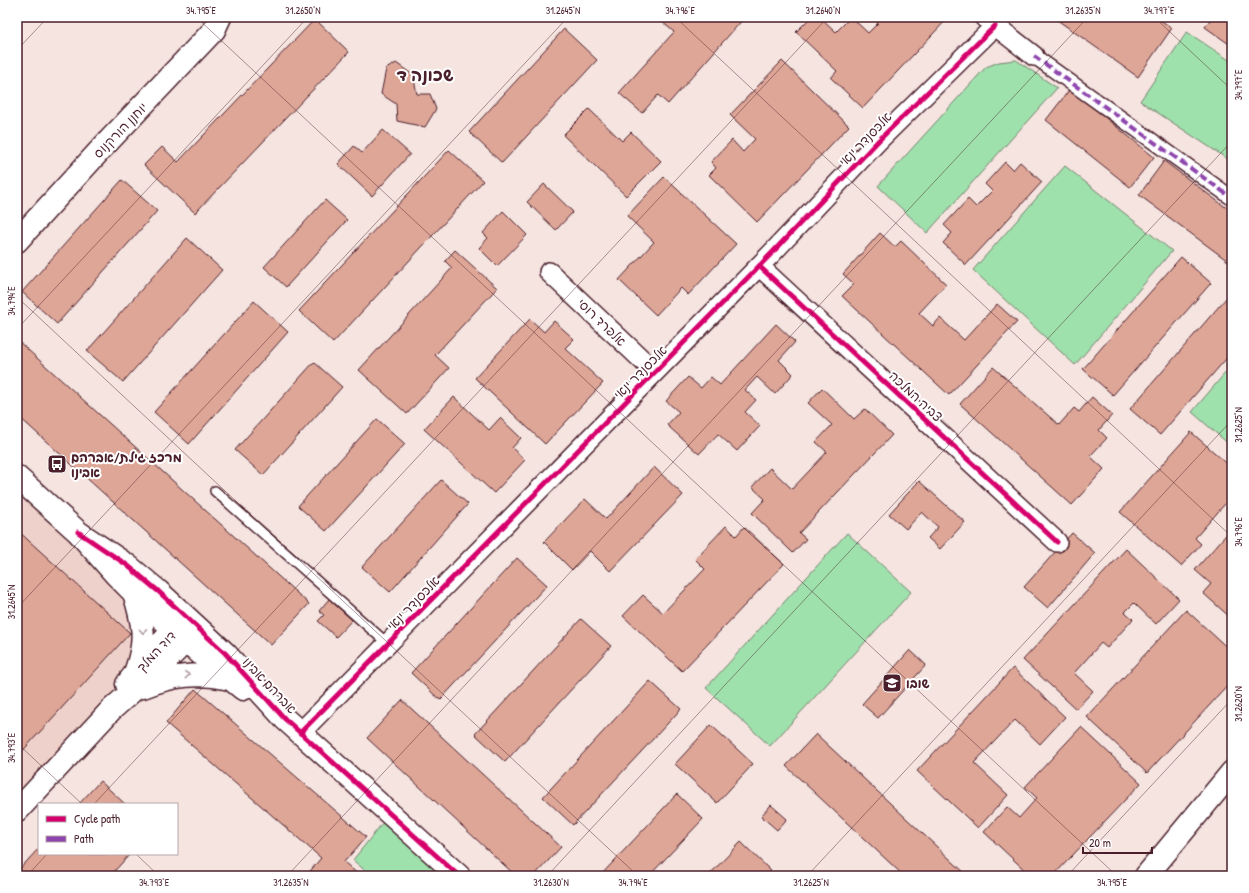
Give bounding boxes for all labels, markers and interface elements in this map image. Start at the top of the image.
text: 34.795°E [186,4,217,17]
text: 31.2650°N [285,4,321,17]
text: 31.2645°N [546,4,580,17]
text: 34.796°E [665,4,695,17]
text: 31.2640°N [806,4,840,17]
text: 31.2635°N [1065,4,1101,17]
text: 34.797°E [1144,4,1175,17]
district label: שכונה ד [397,63,454,86]
text: 34.797°E [1232,69,1245,100]
street label: יוחנן הורקנוס [89,98,151,162]
street label: אלכסנדר ינאי [835,108,896,170]
text: 34.794°E [5,286,18,316]
street label: אלפרד רוסי [574,294,630,350]
street label: אלכסנדר ינאי [609,341,671,403]
street label: צביה המלכה [885,367,947,425]
text: 31.2625°N [1232,407,1245,443]
place label: מרכז גילת/אברהם אבינו [71,448,182,481]
bus stop icon: מרכז גילת/אברהם אבינו [46,453,68,475]
text: 34.796°E [1232,517,1245,547]
street label: אלכסנדר ינאי [383,572,444,634]
text: 31.2645°N [5,585,18,619]
street label: דוד המלך [132,627,180,675]
one-way arrow [138,628,147,634]
street label: אברהם אבינו [239,653,301,717]
one-way arrow [184,671,190,680]
school or university icon: שובו [881,672,903,694]
place label: שובו [906,674,930,692]
text: 31.2620°N [1232,686,1245,722]
text: 34.793°E [5,732,18,763]
legend [38,803,178,855]
text: Cycle path [74,810,120,827]
scale bar [1083,829,1152,855]
text: Path [74,830,94,847]
text: 20 m [1089,834,1111,851]
text: 34.793°E [139,876,170,889]
text: 31.2635°N [273,876,309,889]
text: 31.2630°N [533,876,569,889]
text: 34.794°E [618,876,648,889]
text: 31.2625°N [793,876,829,889]
text: 34.795°E [1097,876,1128,889]

